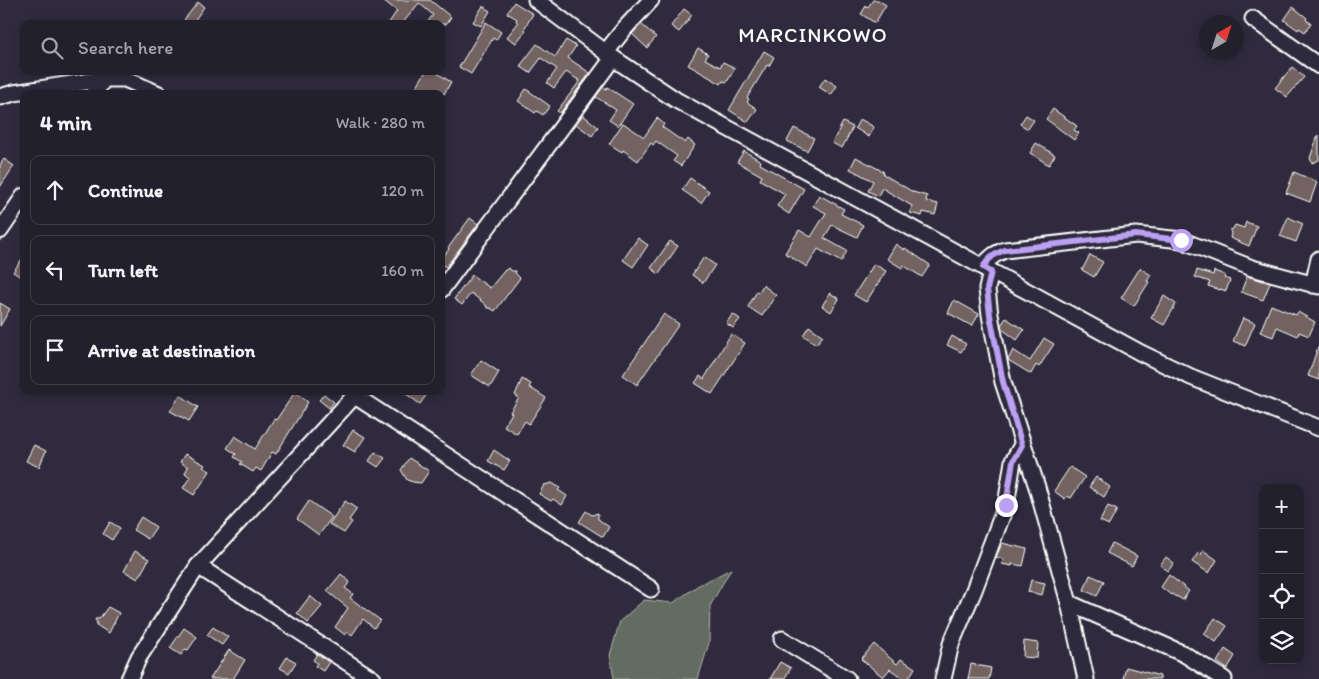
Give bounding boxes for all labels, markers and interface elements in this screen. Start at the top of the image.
north arrow [1199,15,1244,60]
search box [20,20,445,75]
district label: MARCINKOWO [738,22,888,47]
icon: search [38,34,66,62]
text: Search here [78,36,173,59]
text: 4 min [40,110,92,135]
text: Walk · 280 m [336,113,425,132]
icon: ahead [41,176,69,204]
text: Continue [88,179,163,202]
text: 120 m [381,181,424,200]
route start [1170,229,1193,252]
icon: left [41,256,69,284]
text: Turn left [88,259,158,282]
text: 160 m [381,261,424,280]
icon: arrive [41,336,69,364]
text: Arrive at destination [88,339,255,362]
map controls [1259,484,1304,664]
button: + [1259,484,1304,529]
route end [995,494,1018,517]
button: − [1259,529,1304,574]
button: locate [1259,574,1304,619]
button: layers [1259,619,1304,664]

